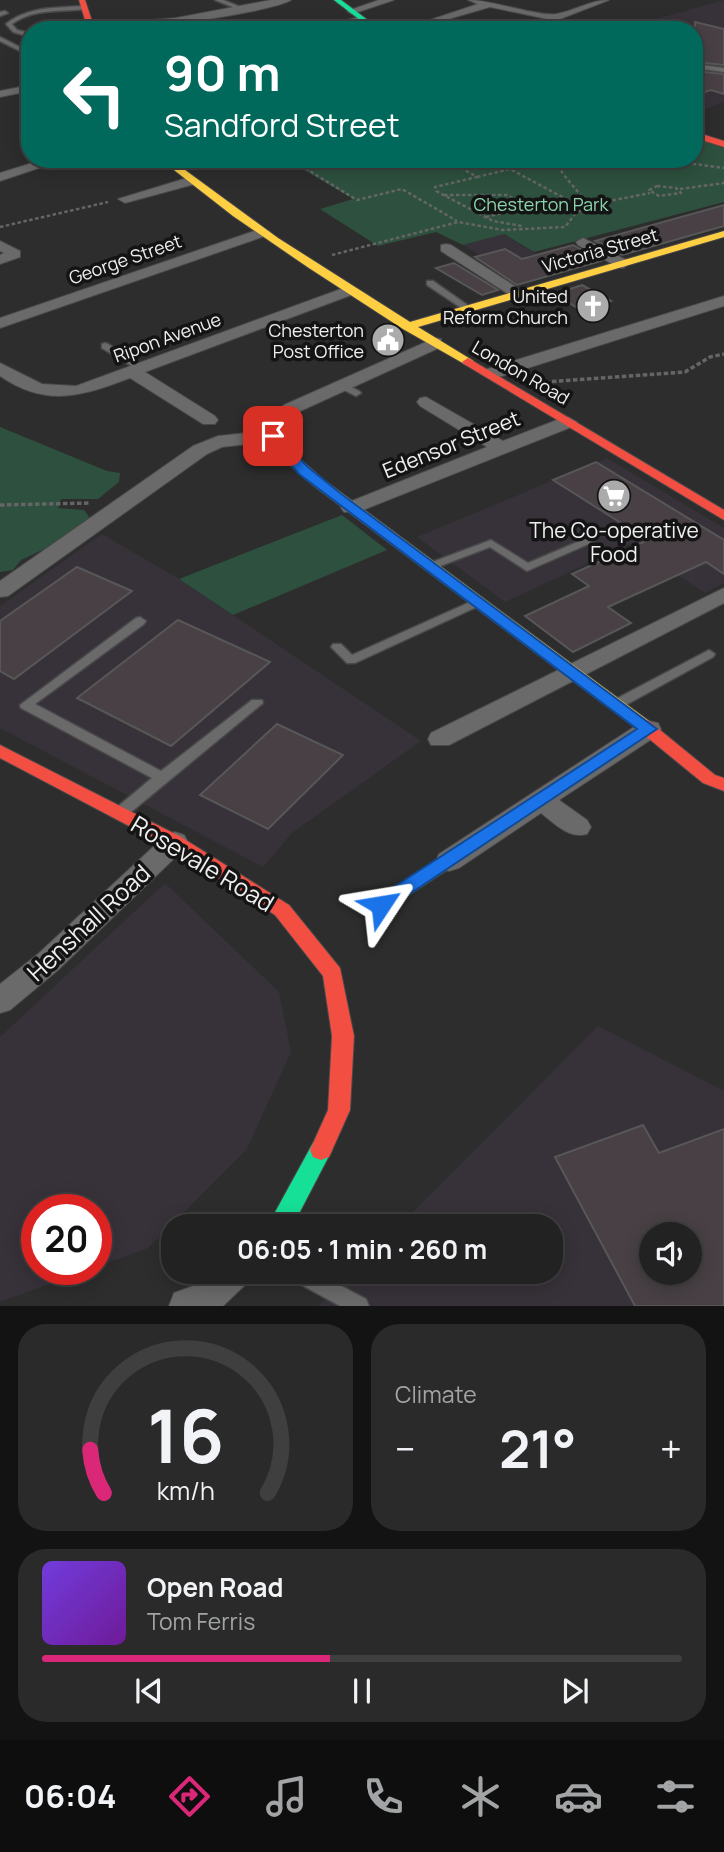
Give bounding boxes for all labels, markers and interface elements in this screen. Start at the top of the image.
text: 90 m [164,39,281,106]
icon: left [49,49,140,140]
text: Sandford Street [164,103,400,147]
park label: Chesterton Park [473,192,610,216]
street label: Victoria Street [539,222,661,278]
street label: George Street [65,229,185,289]
place label: United Reform Church [443,284,568,329]
church icon: United Reform Church [574,287,612,325]
street label: Ripon Avenue [110,306,224,368]
place label: Chesterton Post Office [268,318,364,363]
public building icon: Chesterton Post Office [369,321,407,359]
street label: London Road [468,334,574,410]
street label: Edensor Street [378,404,524,484]
pin [243,406,303,466]
icon: arrive [254,417,292,455]
supermarket icon: The Co-operative Food [595,477,633,515]
place label: The Co-operative Food [529,516,699,568]
street label: Rosevale Road [125,807,281,919]
street label: Henshall Road [19,856,157,988]
position arrow [344,868,418,942]
speed limit sign: 20 [21,1194,112,1285]
map controls [639,1222,702,1285]
button: sound [639,1222,702,1285]
text: 06:05 · 1 min · 260 m [237,1231,487,1267]
text: Climate [395,1378,477,1410]
text: 16 [147,1386,224,1486]
text: 21° [499,1413,576,1484]
text: − [395,1422,416,1474]
text: + [660,1422,682,1474]
text: km/h [156,1473,215,1508]
text: Open Road [147,1569,283,1605]
text: Tom Ferris [147,1605,255,1637]
icon: previous [130,1672,168,1710]
icon: pause [343,1672,381,1710]
icon: next [556,1672,594,1710]
icon: directions [165,1772,214,1821]
icon: music [262,1772,311,1821]
icon: phone [359,1772,408,1821]
icon: climate [456,1772,505,1821]
icon: car [554,1772,603,1821]
icon: filters [651,1772,700,1821]
text: 06:04 [24,1774,117,1818]

